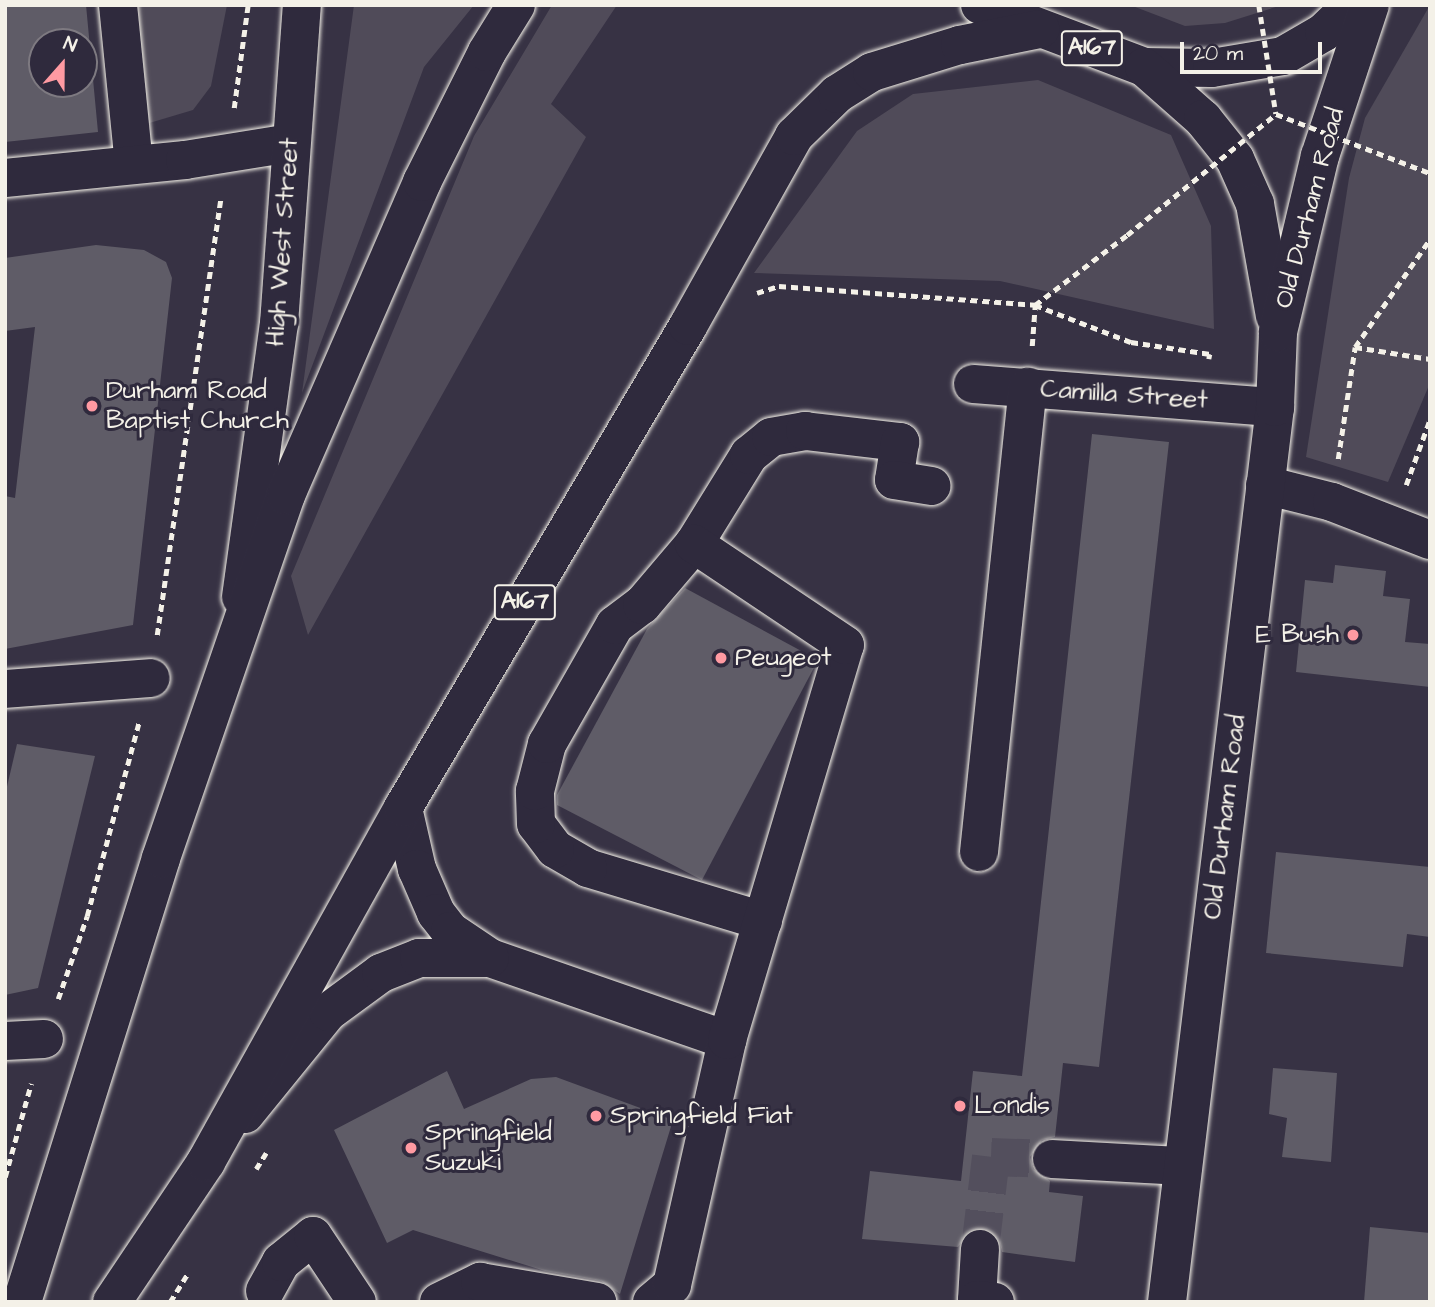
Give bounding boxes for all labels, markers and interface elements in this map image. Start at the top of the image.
north arrow [28,28,98,98]
road number: A167 [1060,28,1124,68]
scale bar [1183,28,1325,72]
text: N [60,30,80,60]
text: 20 m [1193,39,1243,68]
street label: Old Durham Road [1268,104,1352,312]
street label: High West Street [260,137,306,347]
street label: Camilla Street [1039,374,1209,416]
place label: Durham Road Baptist Church [106,375,289,436]
marker: Durham Road Baptist Church [84,398,100,414]
road number: A167 [494,582,556,622]
place label: E Bush [1256,619,1339,651]
marker: E Bush [1345,627,1361,643]
place label: Peugeot [735,642,831,674]
marker: Peugeot [713,650,729,666]
street label: Old Durham Road [1197,713,1253,921]
place label: Londis [974,1090,1050,1122]
marker: Londis [952,1098,968,1114]
place label: Springfield Fiat [610,1100,793,1132]
marker: Springfield Fiat [588,1108,604,1124]
place label: Springfield Suzuki [425,1117,552,1178]
marker: Springfield Suzuki [403,1140,419,1156]

